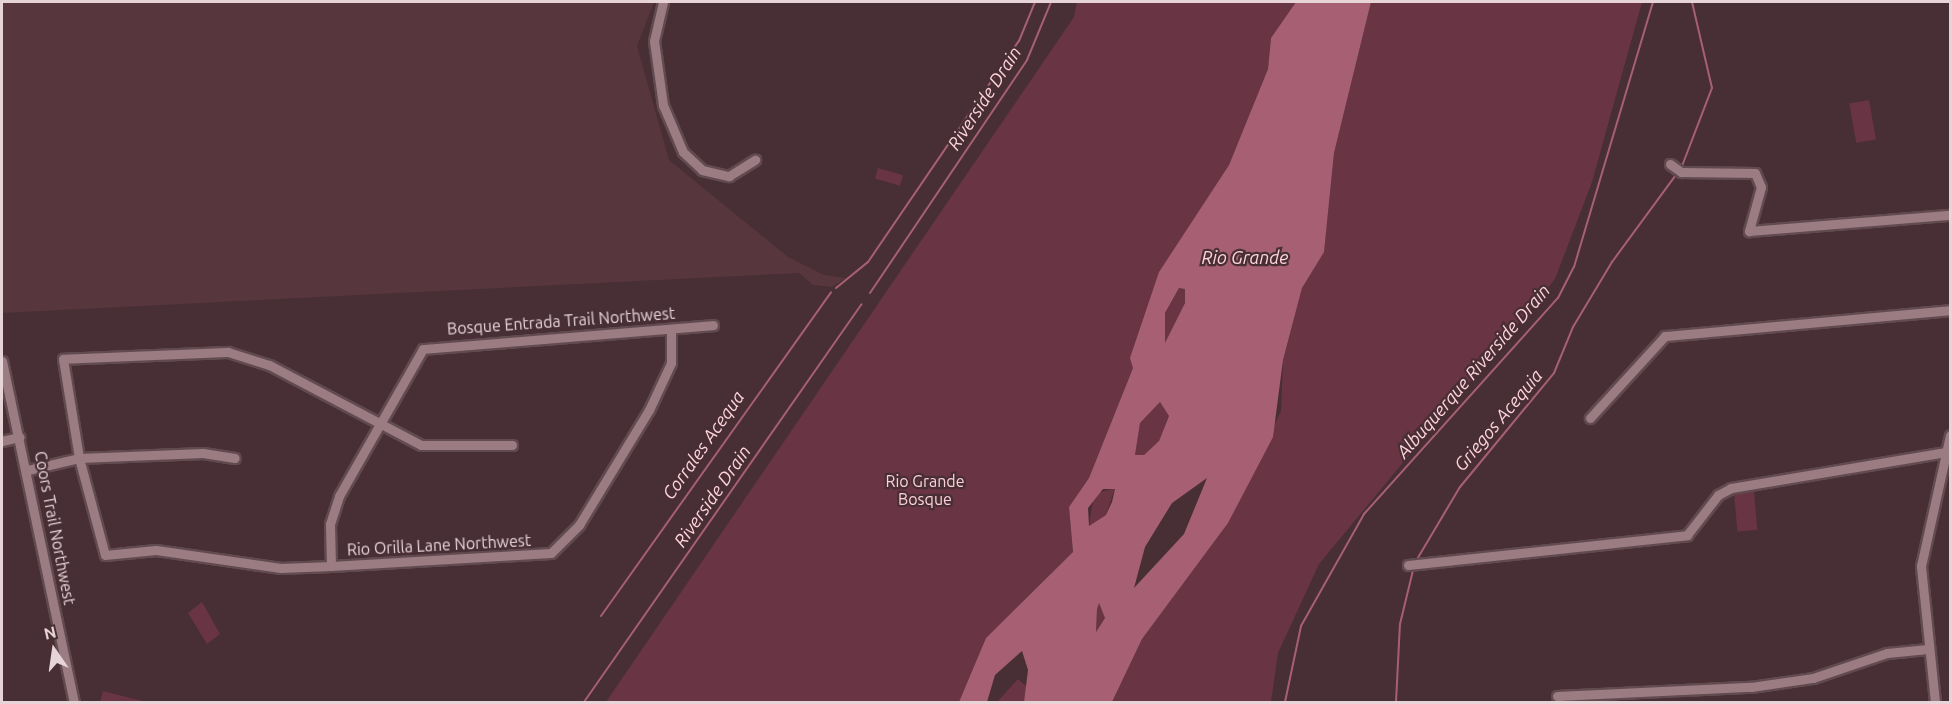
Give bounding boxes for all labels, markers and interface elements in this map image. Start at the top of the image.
water label: Riverside Drain [943,42,1025,154]
water label: Rio Grande [1202,246,1288,268]
water label: Albuquerque Riverside Drain [1392,280,1554,462]
street label: Bosque Entrada Trail Northwest [446,303,676,339]
water label: Griegos Acequia [1449,365,1547,475]
water label: Corrales Acequa [658,387,748,503]
water label: Riverside Drain [669,441,755,551]
street label: Coors Trail Northwest [31,449,79,607]
park label: Rio Grande Bosque [885,471,965,509]
street label: Rio Orilla Lane Northwest [346,531,532,559]
north arrow [24,620,84,680]
text: N [42,622,58,643]

